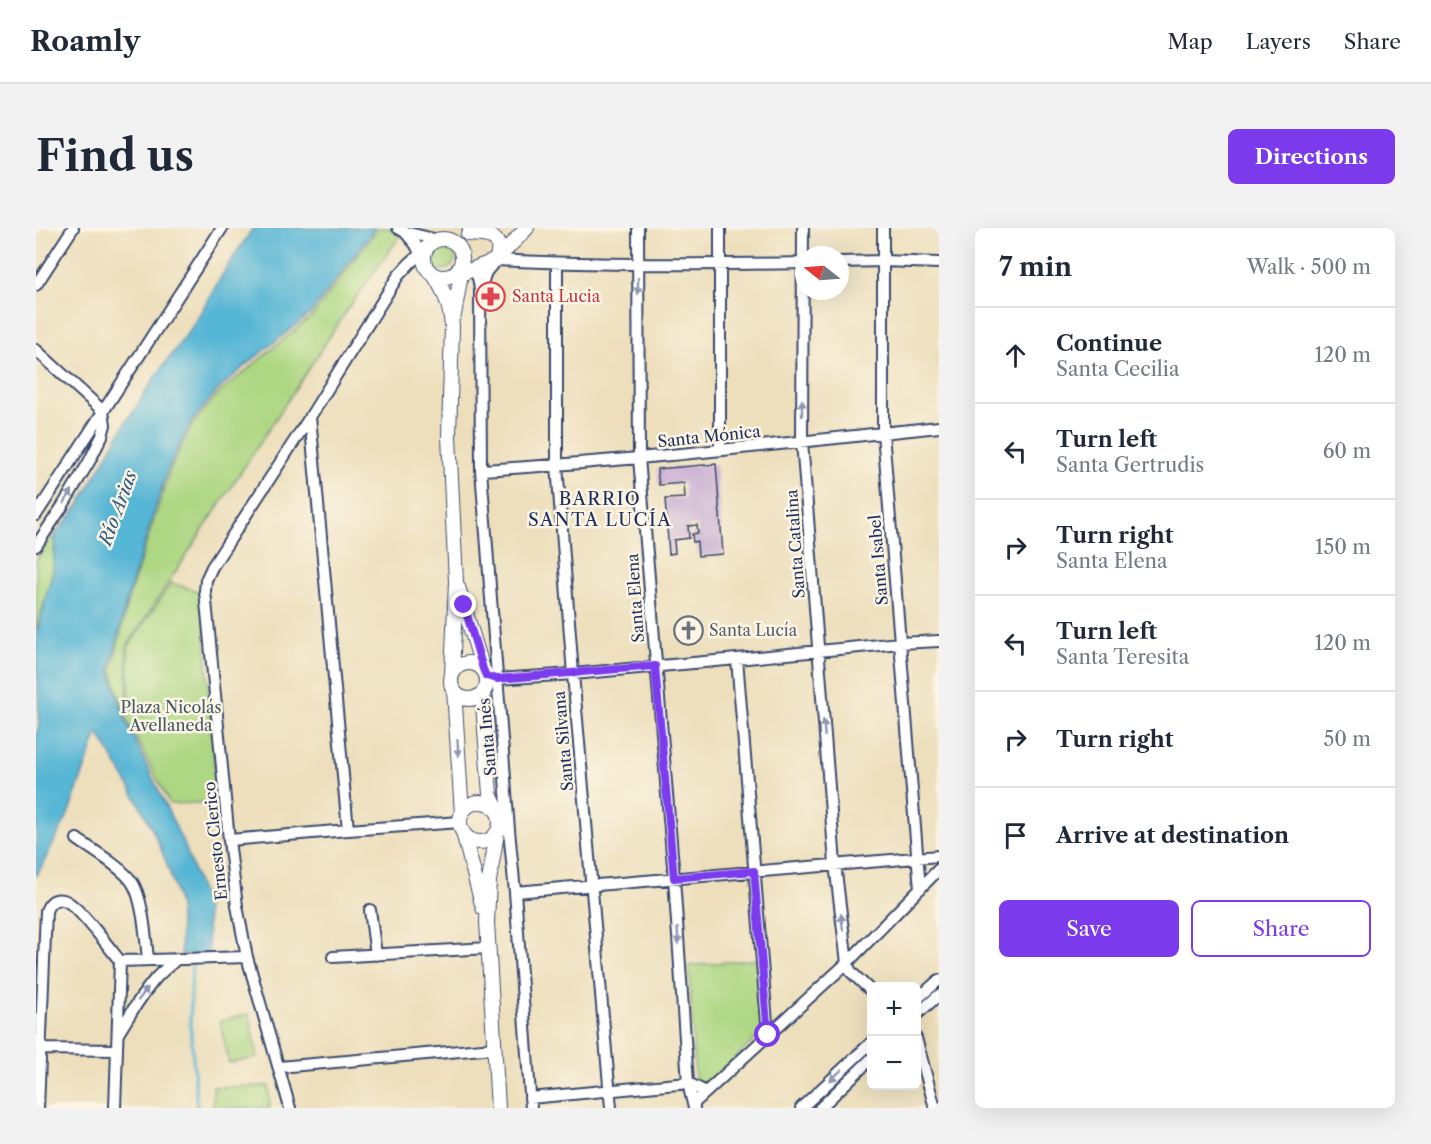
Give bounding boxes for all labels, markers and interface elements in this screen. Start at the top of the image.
text: Roamly [30,24,140,58]
text: Map [1168,29,1213,54]
text: Layers [1246,29,1311,54]
text: Share [1344,29,1401,54]
button: Directions [1228,129,1395,184]
text: Find us [36,130,194,182]
north arrow [795,246,849,300]
text: 7 min [999,251,1072,283]
text: Walk · 500 m [1247,255,1371,279]
one-way arrow [633,277,643,296]
pharmacy icon: Santa Lucia [475,280,507,312]
place label: Santa Lucia [512,286,601,306]
text: Continue [1056,330,1162,357]
icon: ahead [999,339,1032,372]
text: 120 m [1314,343,1371,367]
text: Santa Cecilia [1056,357,1179,381]
one-way arrow [797,398,807,417]
street label: Santa Mónica [657,421,762,451]
text: Turn left [1056,426,1157,453]
icon: left [999,435,1032,468]
text: 60 m [1323,439,1371,463]
text: Santa Gertrudis [1056,453,1204,477]
water label: Río Arias [94,467,142,550]
district label: BARRIO SANTA LUCÍA [528,488,672,531]
street label: Santa Catalina [781,488,809,599]
one-way arrow [63,489,74,505]
street label: Santa Isabel [864,514,892,606]
text: Turn right [1056,522,1174,549]
icon: right [999,531,1032,564]
text: 150 m [1315,535,1371,559]
text: Santa Elena [1056,549,1168,573]
street label: Santa Elena [622,552,648,643]
route end [450,591,476,617]
church icon: Santa Lucía [672,614,704,646]
text: Turn left [1056,618,1157,645]
place label: Santa Lucía [709,620,798,640]
icon: left [999,627,1032,660]
text: 120 m [1314,631,1371,655]
text: Santa Teresita [1056,645,1189,669]
street label: Santa Silvana [549,690,577,792]
park label: Plaza Nicolás Avellaneda [121,697,221,735]
street label: Santa Inés [474,697,500,777]
one-way arrow [819,718,829,737]
icon: right [999,723,1032,756]
text: Turn right [1056,726,1174,753]
text: 50 m [1324,727,1371,751]
one-way arrow [453,739,462,758]
street label: Ernesto Clerico [199,780,231,901]
icon: arrive [999,819,1032,852]
text: Arrive at destination [1056,822,1289,849]
button: Save [999,900,1179,957]
button: Share [1191,900,1371,957]
one-way arrow [837,912,847,931]
one-way arrow [673,926,682,945]
map controls [867,982,921,1090]
button: + [867,982,921,1036]
one-way arrow [137,986,150,1002]
route start [754,1021,780,1047]
button: − [867,1036,921,1090]
one-way arrow [829,1068,844,1082]

